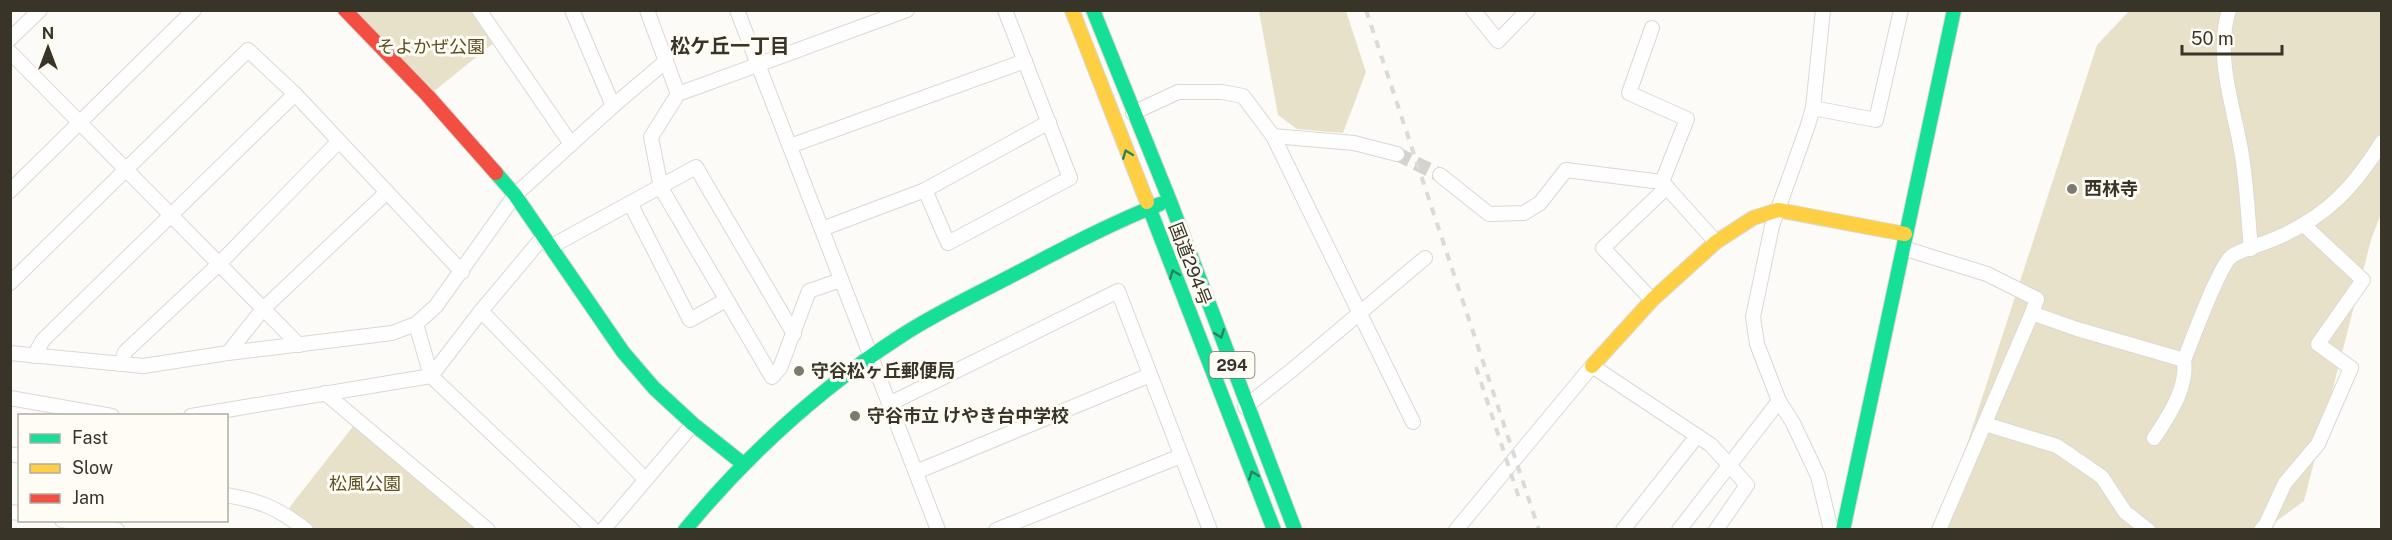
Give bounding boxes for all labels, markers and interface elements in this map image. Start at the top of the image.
north arrow [18,18,78,78]
scale bar [2182,18,2282,56]
text: N [42,24,54,43]
text: 50 m [2191,28,2234,49]
district label: 松ケ丘一丁目 [670,34,790,58]
park label: そよかぜ公園 [377,36,485,57]
one-way arrow [1122,149,1135,160]
place label: 西林寺 [2084,178,2138,199]
marker: 西林寺 [2065,182,2079,196]
street label: 国道294号 [1165,219,1216,308]
one-way arrow [1169,269,1181,280]
one-way arrow [1213,328,1225,339]
road number: 294 [1210,352,1254,378]
place label: 守谷松ヶ丘郵便局 [811,360,955,381]
marker: 守谷松ヶ丘郵便局 [792,364,806,378]
place label: 守谷市立 けやき台中学校 [867,405,1069,426]
marker: 守谷市立 けやき台中学校 [848,409,862,423]
legend [18,414,228,522]
text: Fast [72,427,108,448]
text: Slow [72,457,113,478]
one-way arrow [1248,470,1260,481]
park label: 松風公園 [329,473,401,494]
text: Jam [72,487,105,508]

